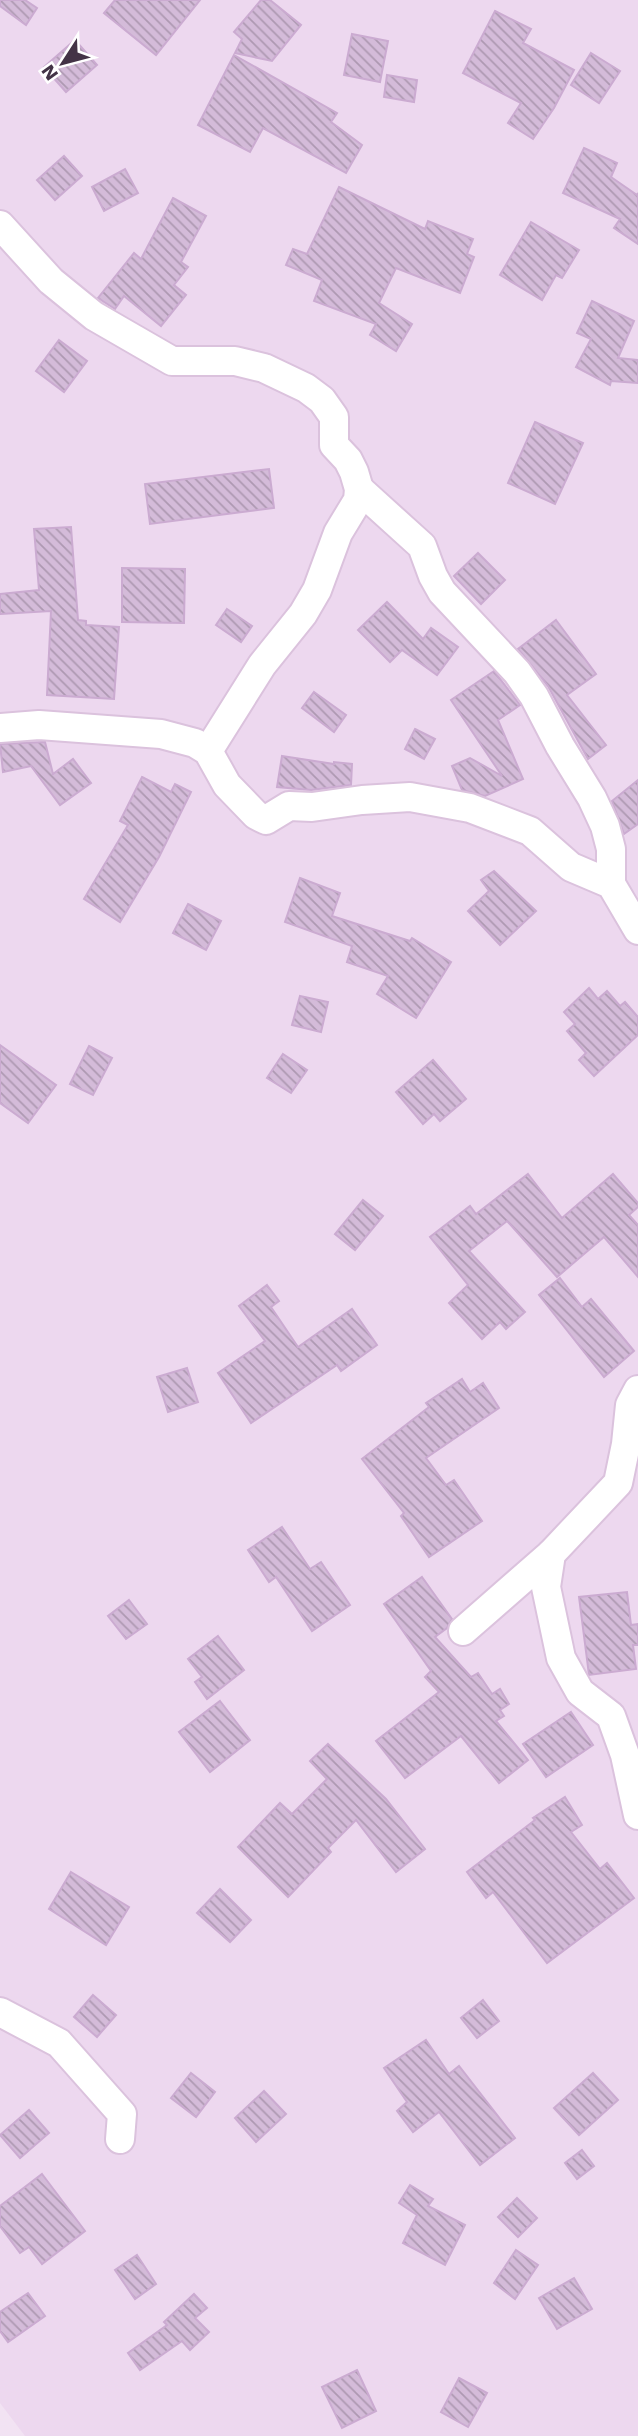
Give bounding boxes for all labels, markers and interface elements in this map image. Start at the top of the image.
north arrow [28,28,98,98]
text: N [36,60,63,85]

